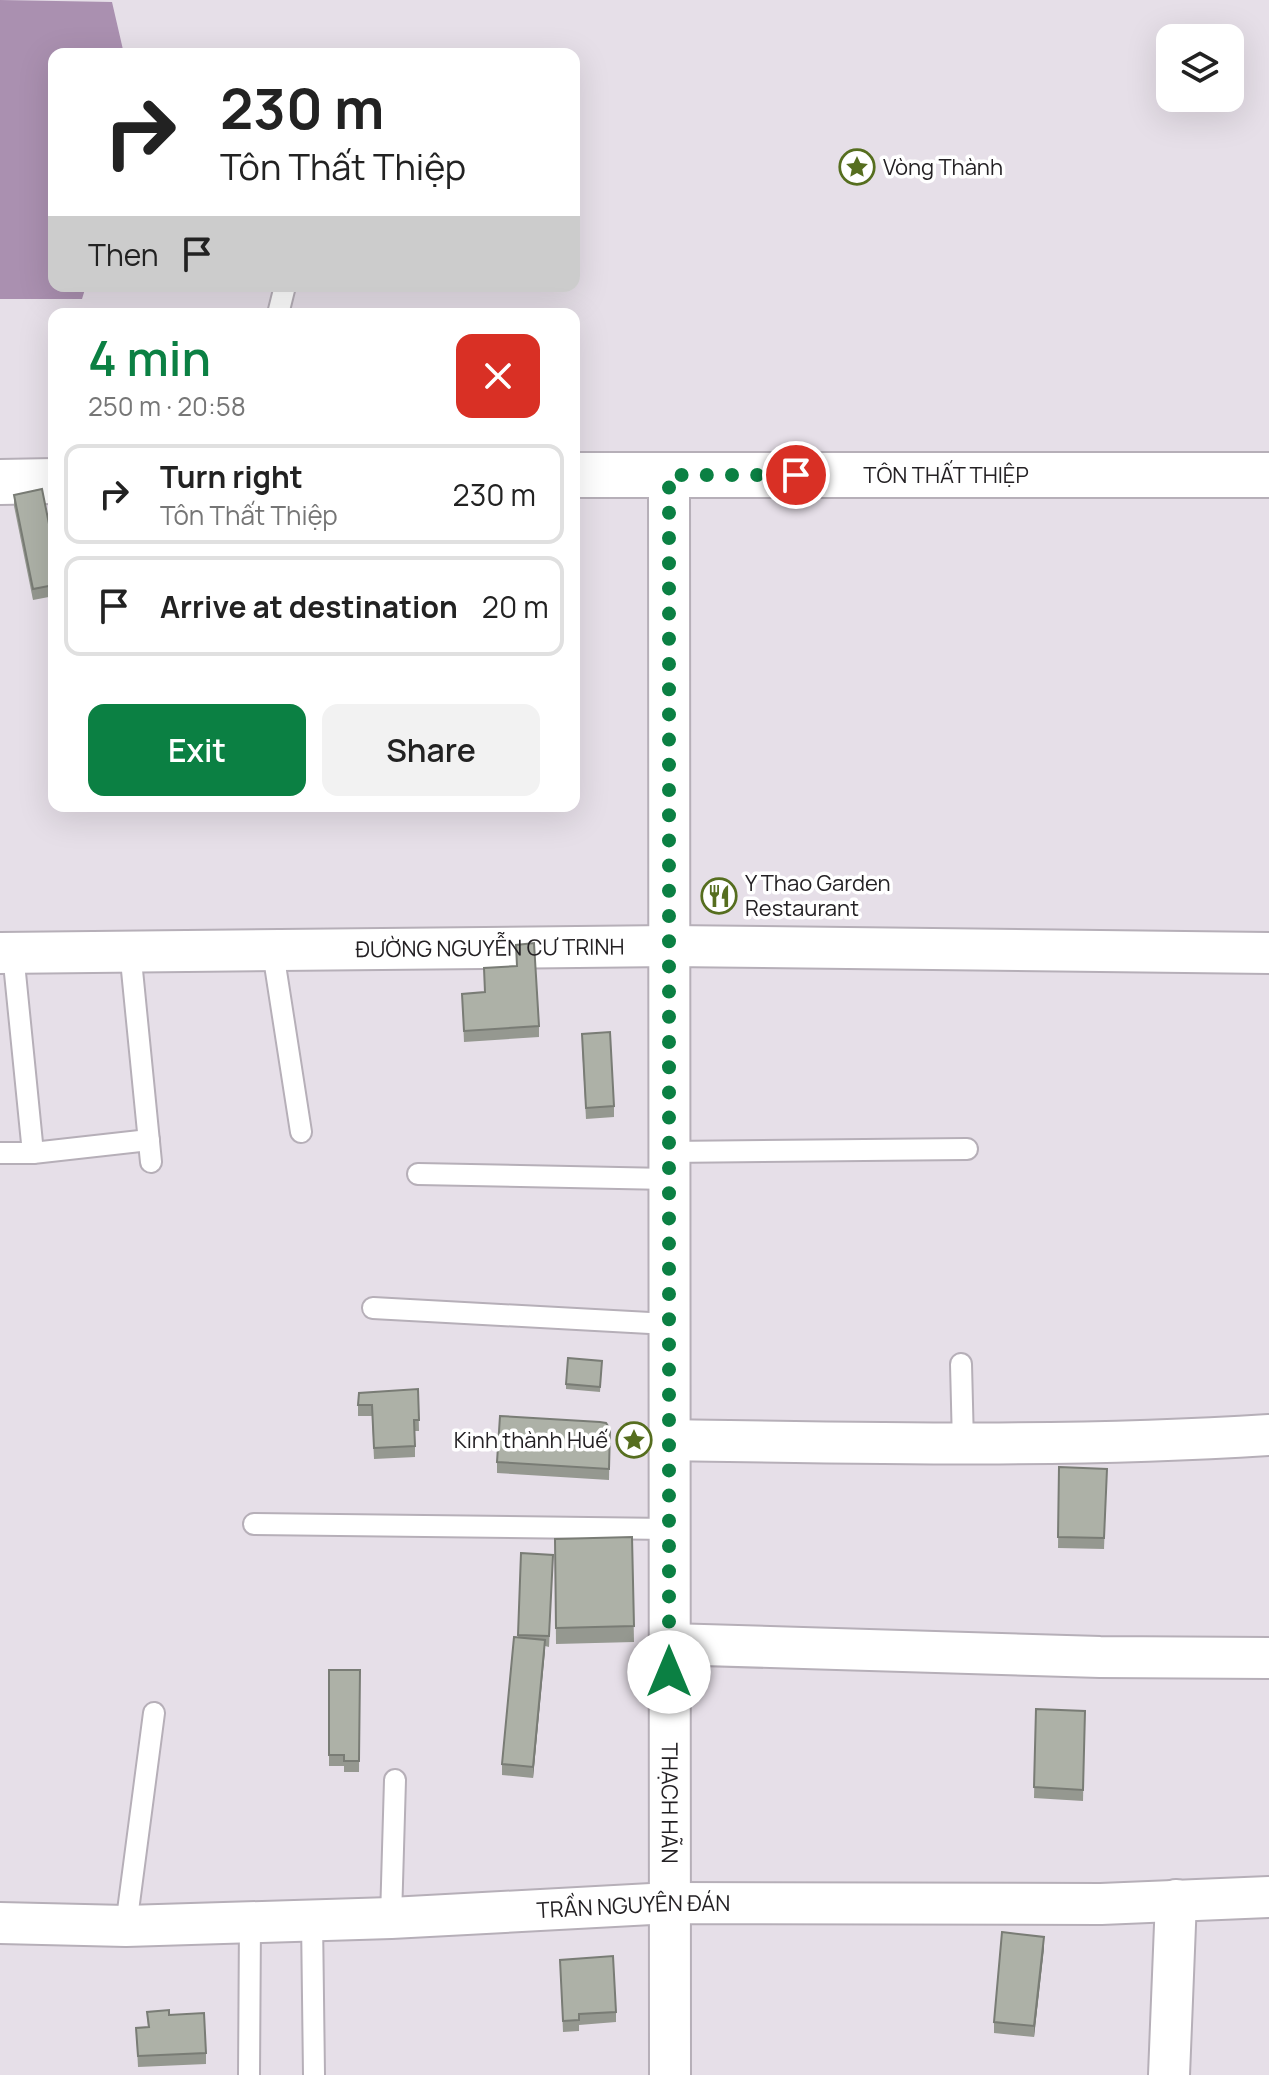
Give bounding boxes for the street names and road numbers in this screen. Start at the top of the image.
street label: TÔN THẤT THIỆP [863,460,1029,490]
street label: ĐƯỜNG NGUYỄN CƯ TRINH [355,931,625,964]
street label: THẠCH HÃN [655,1743,685,1863]
street label: TRẦN NGUYÊN ĐÁN [536,1888,730,1925]

